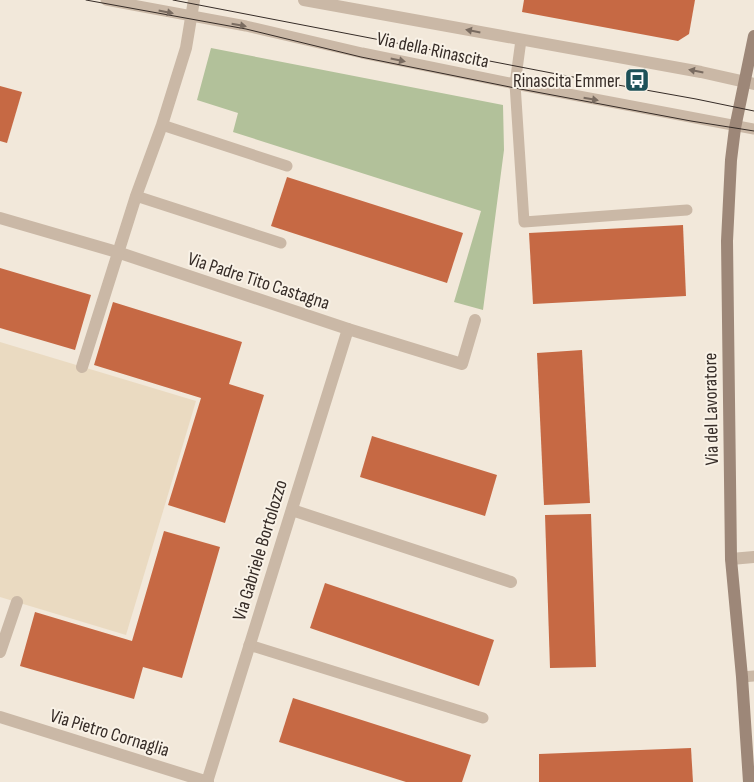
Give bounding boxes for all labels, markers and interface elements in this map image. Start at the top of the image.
one-way arrow [158,8,174,16]
one-way arrow [232,21,248,29]
street label: Via della Rinascita [374,27,491,74]
one-way arrow [464,27,480,35]
one-way arrow [390,57,406,65]
bus stop icon: Rinascita Emmer [624,67,650,93]
one-way arrow [688,67,704,75]
place label: Rinascita Emmer [513,70,621,93]
one-way arrow [584,95,600,103]
street label: Via Padre Tito Castagna [185,248,333,315]
street label: Via del Lavoratore [699,352,724,465]
street label: Via Gabriele Bortolozzo [228,477,293,624]
street label: Via Pietro Cornaglia [47,704,172,763]

